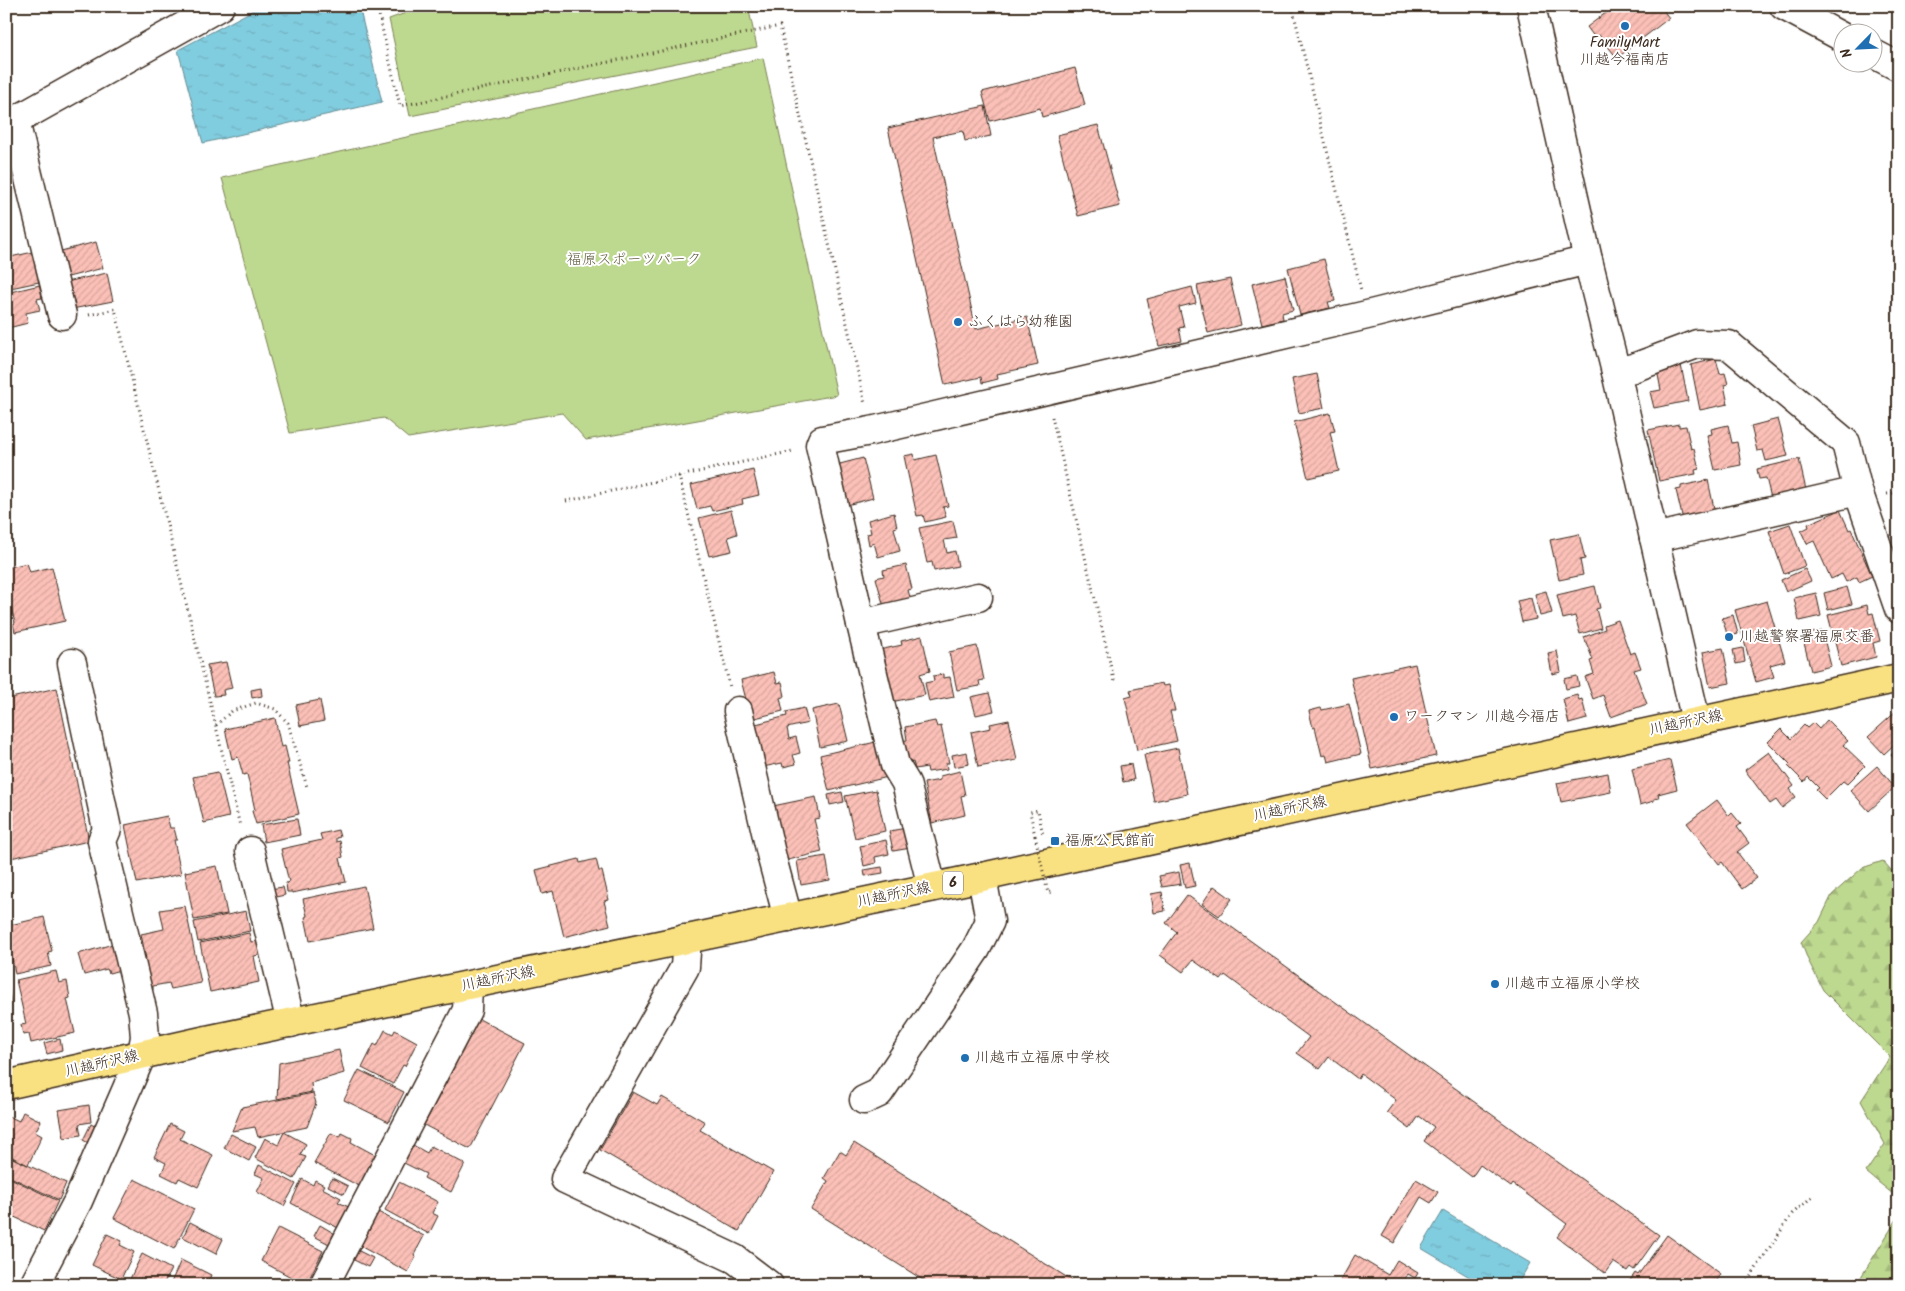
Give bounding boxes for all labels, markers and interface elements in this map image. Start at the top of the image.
marker: FamilyMart 川越今福南店 [1619,20,1631,32]
north arrow [1832,22,1882,72]
place label: FamilyMart 川越今福南店 [1580,31,1670,72]
text: N [1835,44,1859,61]
park label: 福原スポーツパーク [567,248,701,272]
place label: ふくはら幼稚園 [968,310,1073,334]
marker: ふくはら幼稚園 [952,316,964,328]
place label: 川越警察署福原交番 [1739,625,1874,649]
marker: 川越警察署福原交番 [1723,631,1735,643]
street label: 川越所沢線 [1647,703,1725,743]
place label: ワークマン 川越今福店 [1404,705,1560,729]
marker: ワークマン 川越今福店 [1388,711,1400,723]
street label: 川越所沢線 [1251,789,1329,829]
place label: 福原公民館前 [1065,829,1155,853]
marker: 福原公民館前 [1049,835,1061,847]
road number: 6 [943,871,963,894]
street label: 川越所沢線 [855,875,933,915]
street label: 川越所沢線 [459,959,537,999]
place label: 川越市立福原小学校 [1505,972,1640,996]
marker: 川越市立福原小学校 [1489,978,1501,990]
street label: 川越所沢線 [63,1044,141,1084]
place label: 川越市立福原中学校 [975,1046,1110,1070]
marker: 川越市立福原中学校 [959,1052,971,1064]

